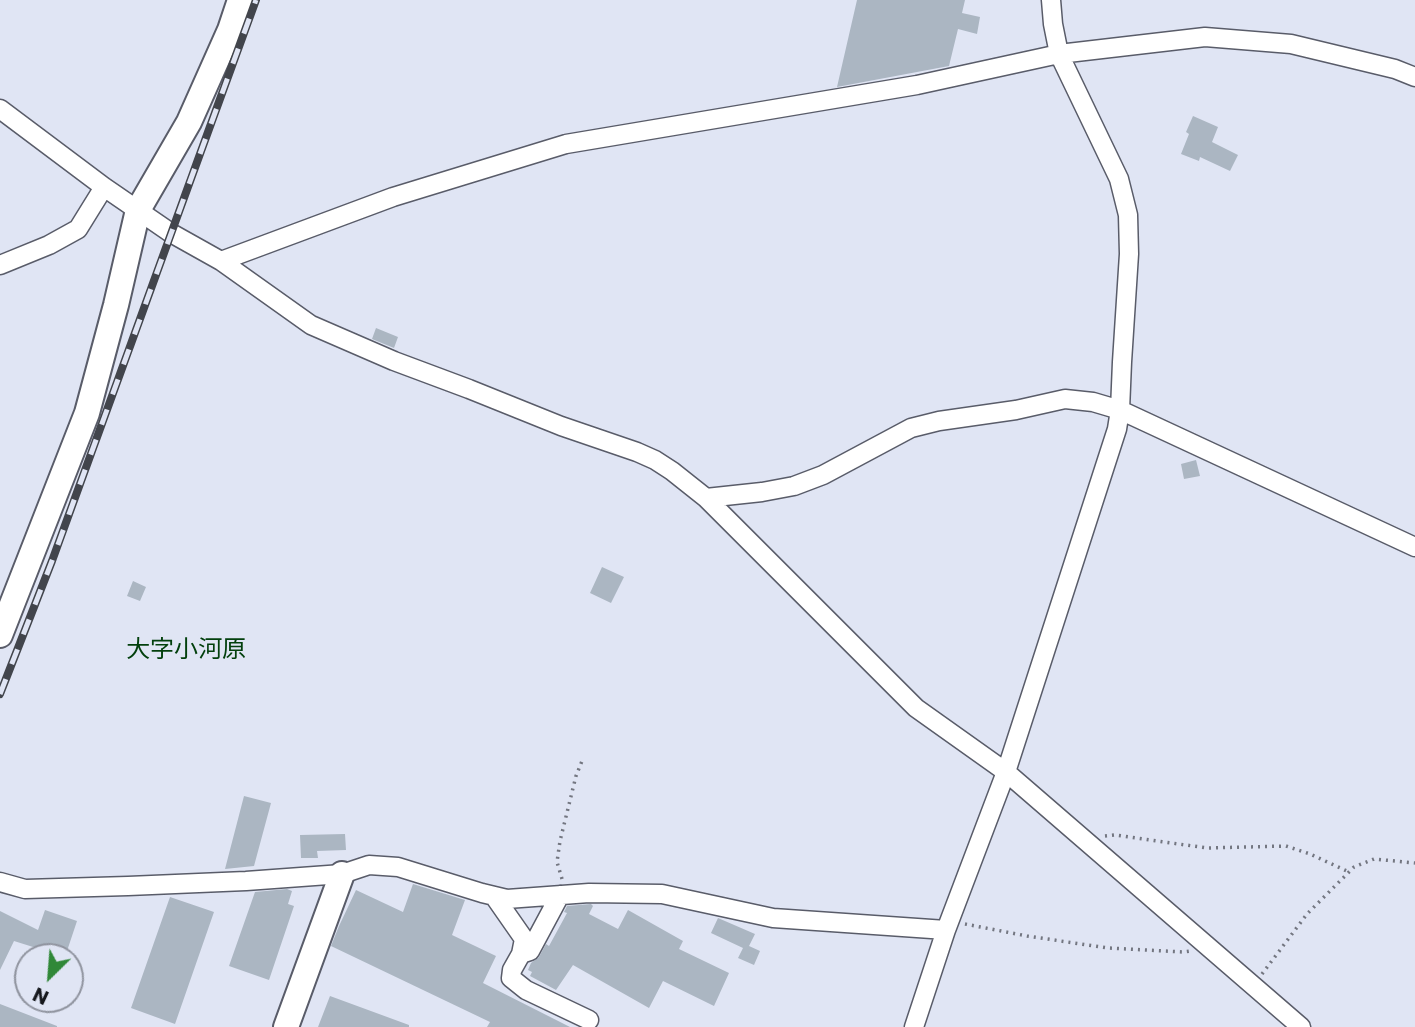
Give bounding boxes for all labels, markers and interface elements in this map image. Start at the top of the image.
district label: 大字小河原 [126,637,246,665]
north arrow [14,943,84,1013]
text: N [29,980,53,1011]

